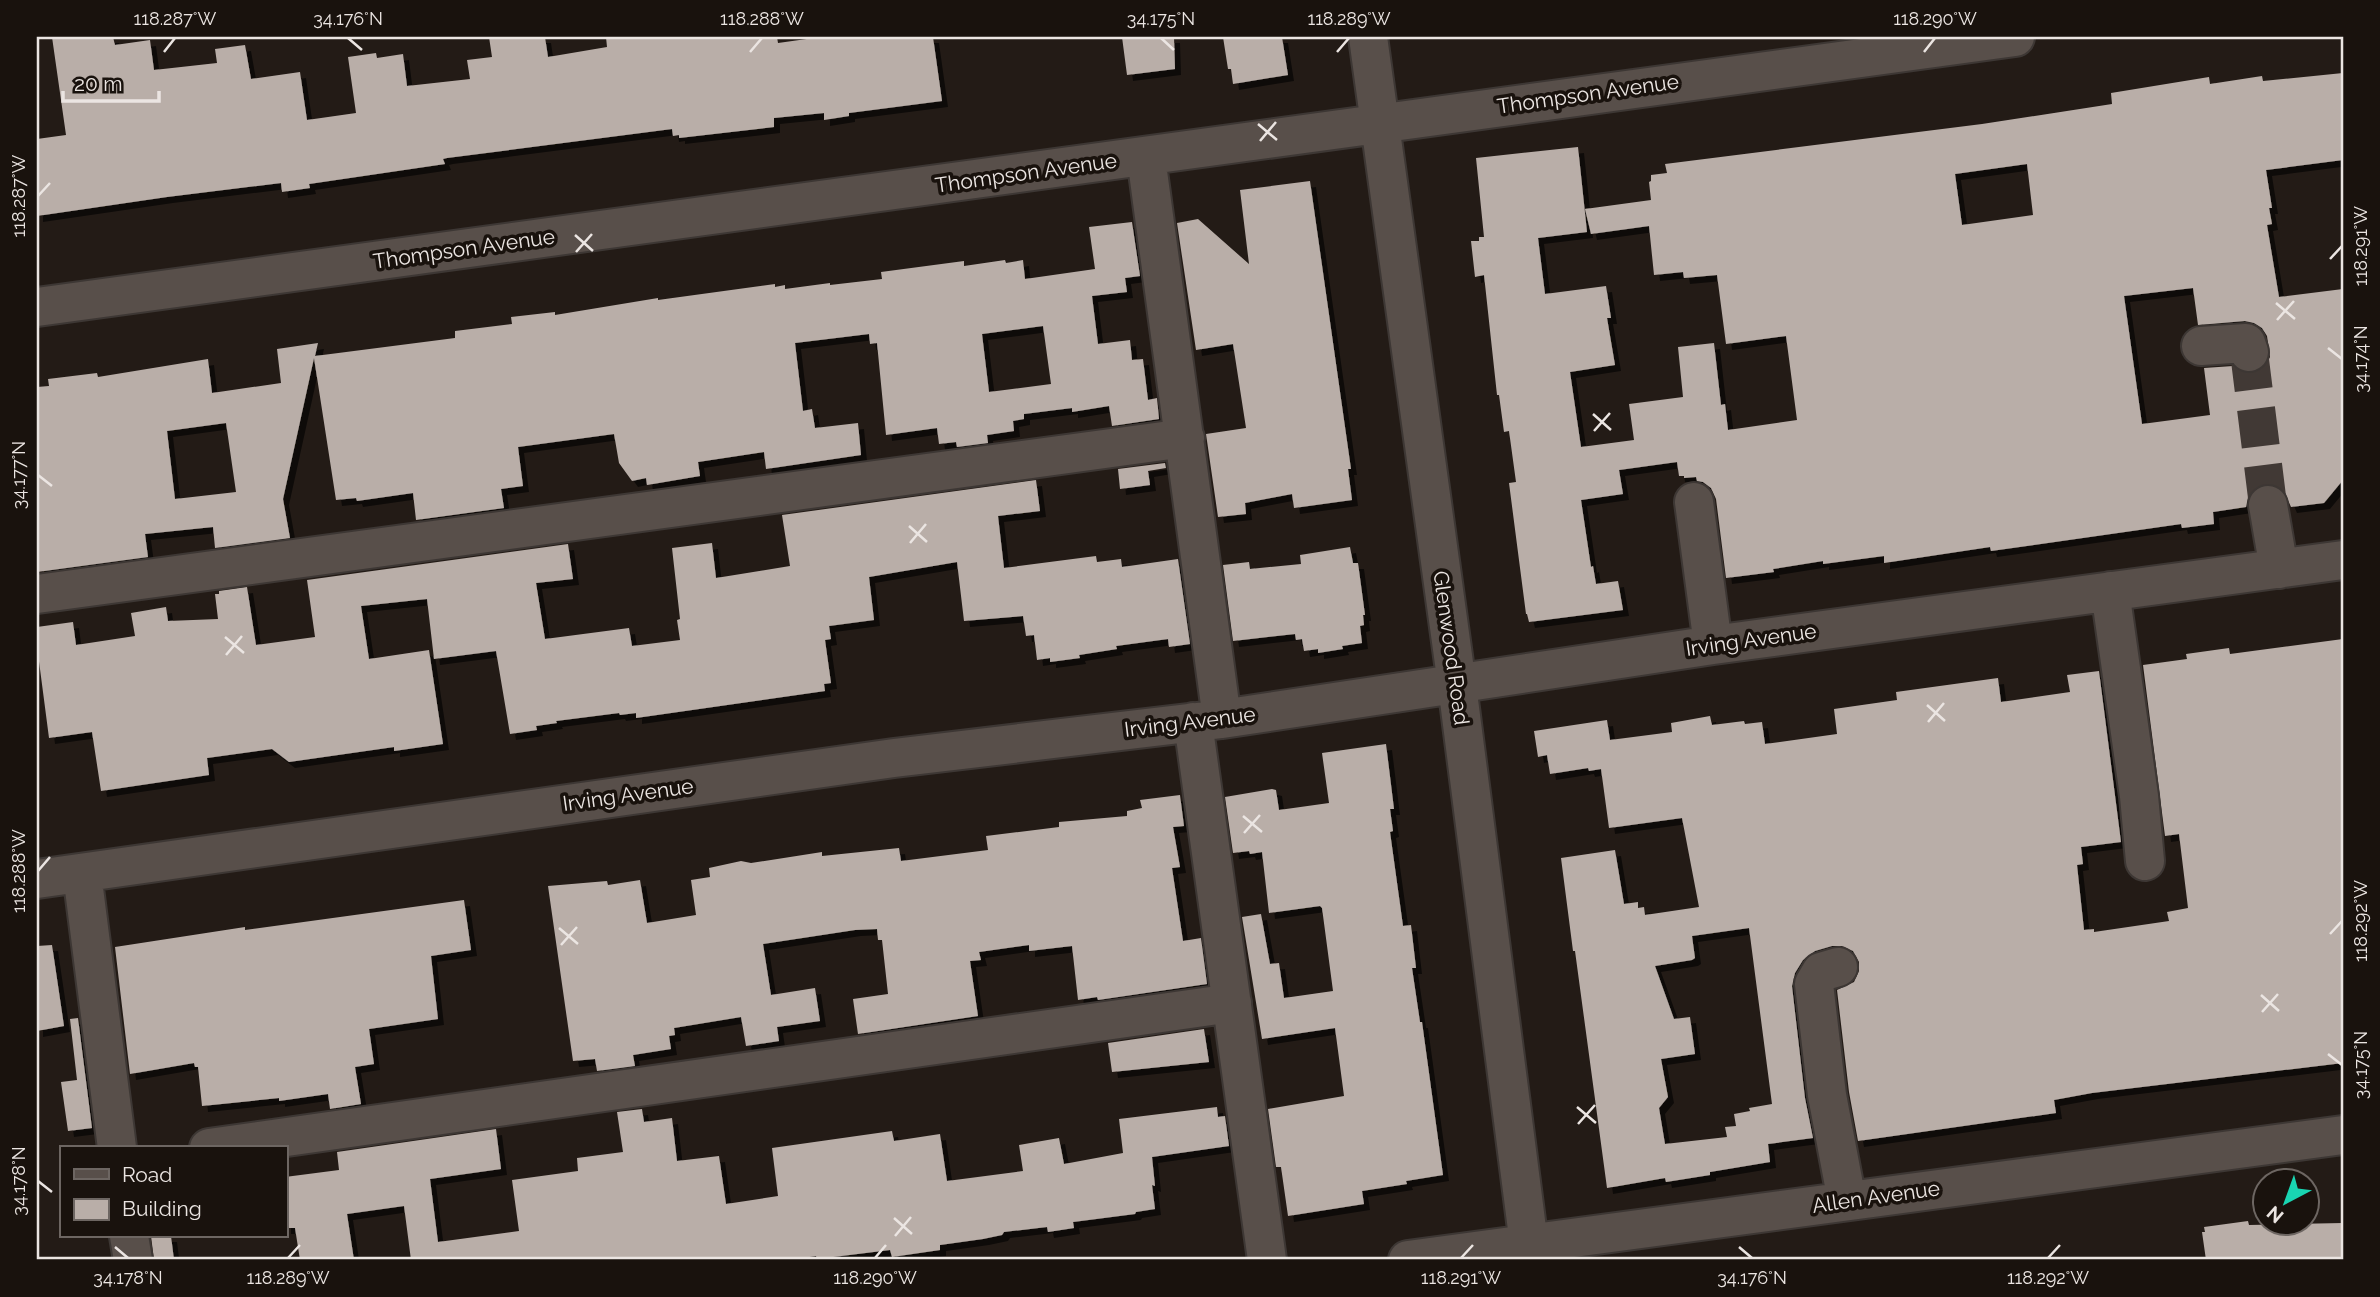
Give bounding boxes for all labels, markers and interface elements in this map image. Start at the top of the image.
text: 118.287°W [134,8,217,29]
text: 34.176°N [313,8,383,29]
text: 118.288°W [720,8,804,29]
text: 34.175°N [1127,8,1195,29]
text: 118.289°W [1307,8,1391,29]
text: 118.290°W [1893,8,1977,29]
scale bar [63,60,159,104]
street label: Thompson Avenue [1496,68,1680,119]
text: 20 m [74,71,122,96]
street label: Thompson Avenue [934,147,1118,198]
text: 118.287°W [8,154,29,237]
text: 118.291°W [2350,206,2371,286]
street label: Thompson Avenue [372,223,556,274]
text: 34.174°N [2350,325,2371,393]
text: 34.177°N [8,441,29,509]
street label: Glenwood Road [1428,569,1475,727]
street label: Irving Avenue [1684,618,1818,661]
street label: Irving Avenue [1123,701,1257,742]
street label: Irving Avenue [561,773,695,816]
text: 118.288°W [8,829,29,913]
text: 118.292°W [2350,880,2371,962]
text: 34.175°N [2350,1031,2371,1099]
text: 34.178°N [8,1146,29,1216]
legend [60,1146,287,1238]
text: Road [122,1162,172,1187]
north arrow [2250,1168,2320,1238]
street label: Allen Avenue [1811,1175,1941,1218]
text: Building [122,1196,202,1221]
text: N [2262,1202,2288,1228]
text: 34.178°N [93,1267,163,1288]
text: 118.289°W [246,1267,330,1288]
text: 118.290°W [833,1267,917,1288]
text: 118.291°W [1421,1267,1501,1288]
text: 34.176°N [1717,1267,1787,1288]
text: 118.292°W [2007,1267,2089,1288]

